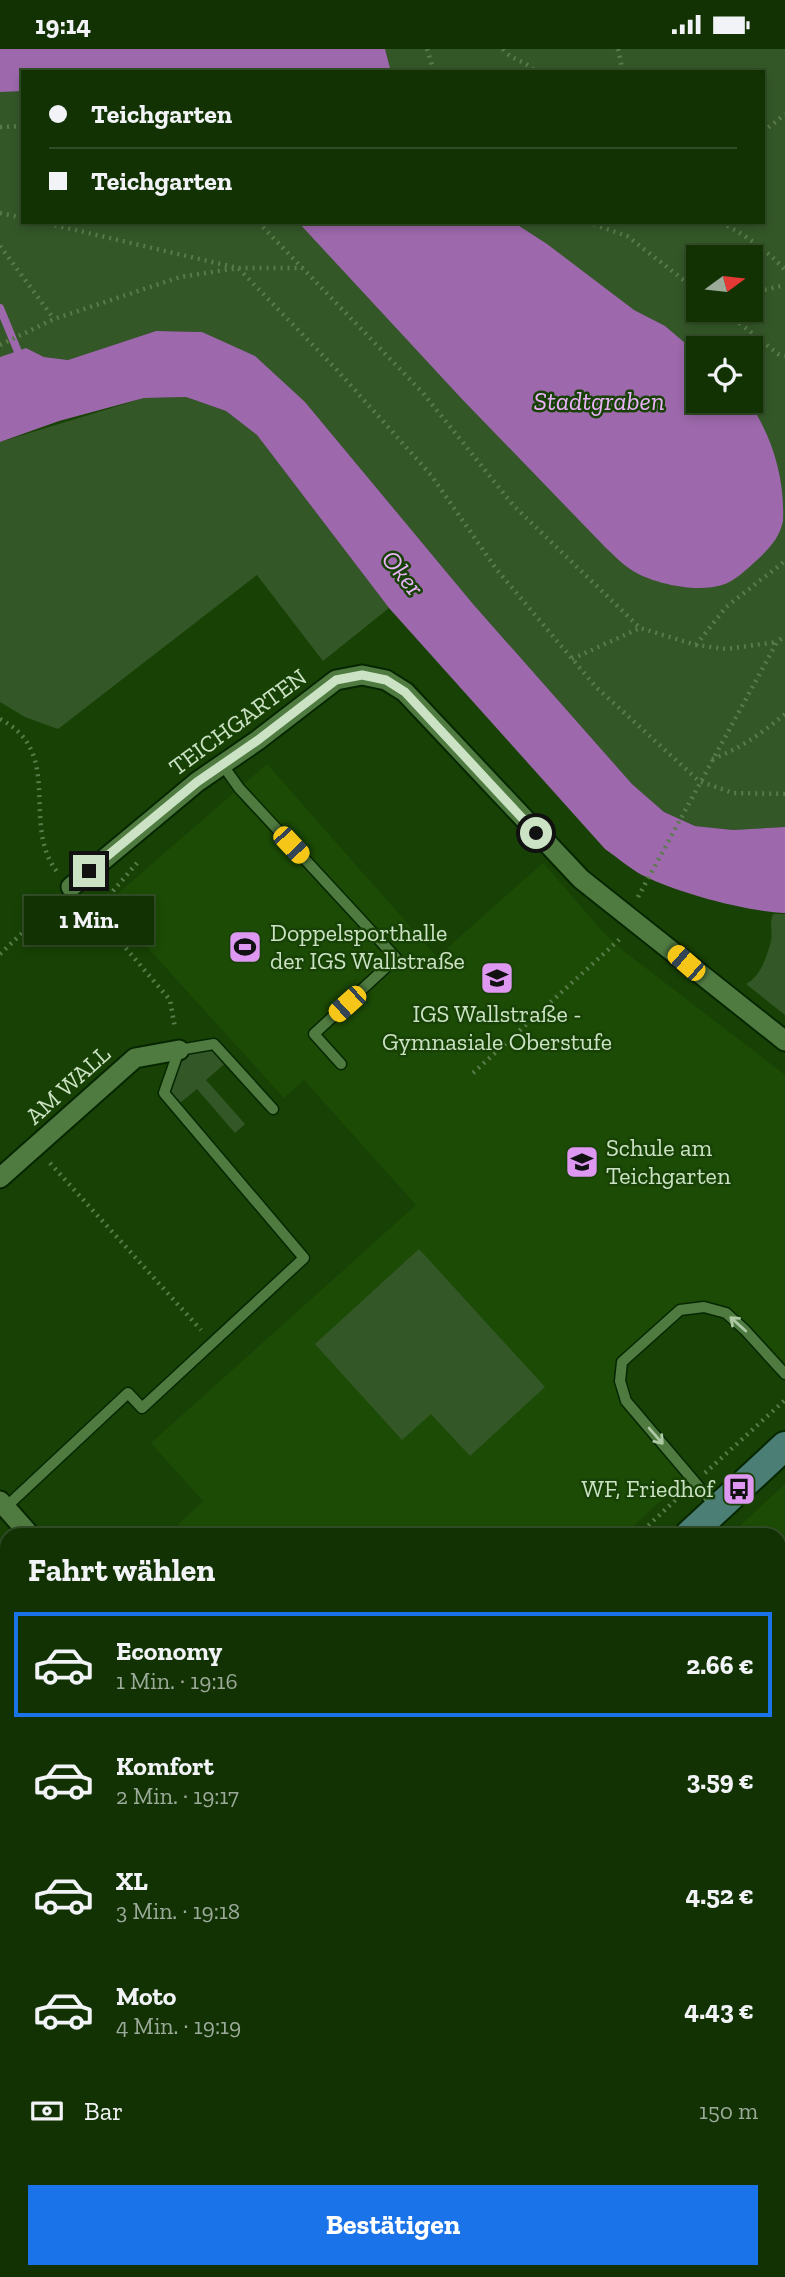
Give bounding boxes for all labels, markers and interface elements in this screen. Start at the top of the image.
text: 19:14 [35,9,91,41]
text: Teichgarten [91,98,232,130]
text: Teichgarten [91,165,232,197]
north arrow [686,245,763,322]
map controls [686,245,763,413]
button: locate [686,336,763,413]
water label: Stadtgraben [533,385,665,417]
water label: Oker [375,544,431,603]
street label: TEICHGARTEN [163,662,312,781]
route start [520,817,552,849]
car [269,822,314,868]
route end [73,855,105,887]
callout: 1 Min. [24,895,154,945]
text: 1 Min. [59,906,119,934]
place label: Doppelsporthalle der IGS Wallstraße [270,918,465,975]
sports icon: Doppelsporthalle der IGS Wallstraße [226,928,264,966]
car [664,941,709,985]
school or university icon: IGS Wallstraße - Gymnasiale Oberstufe [478,959,516,997]
car [325,982,370,1026]
place label: IGS Wallstraße - Gymnasiale Oberstufe [382,999,612,1056]
street label: AM WALL [19,1039,116,1130]
place label: Schule am Teichgarten [606,1133,731,1190]
school or university icon: Schule am Teichgarten [563,1143,601,1181]
one-way arrow [730,1316,747,1333]
one-way arrow [648,1427,664,1445]
bus stop icon: WF, Friedhof [720,1470,758,1508]
place label: WF, Friedhof [581,1474,716,1503]
text: Fahrt wählen [28,1551,215,1589]
icon: car [32,1633,95,1696]
text: Economy [116,1635,222,1667]
text: 2.66 € [686,1649,754,1681]
text: 1 Min. · 19:16 [116,1667,238,1695]
icon: car [32,1748,95,1811]
text: Komfort [116,1750,214,1782]
text: 3.59 € [686,1764,754,1796]
text: 2 Min. · 19:17 [116,1782,239,1810]
icon: car [32,1863,95,1926]
text: XL [116,1865,148,1897]
text: 4.52 € [685,1879,754,1911]
text: 3 Min. · 19:18 [116,1897,240,1925]
icon: car [32,1978,95,2041]
text: Moto [116,1980,176,2012]
text: 4.43 € [684,1994,754,2026]
text: 4 Min. · 19:19 [116,2012,241,2040]
icon: cash [28,2092,66,2130]
text: Bar [84,2095,123,2127]
text: 150 m [699,2097,758,2125]
button: Bestätigen [28,2185,758,2265]

